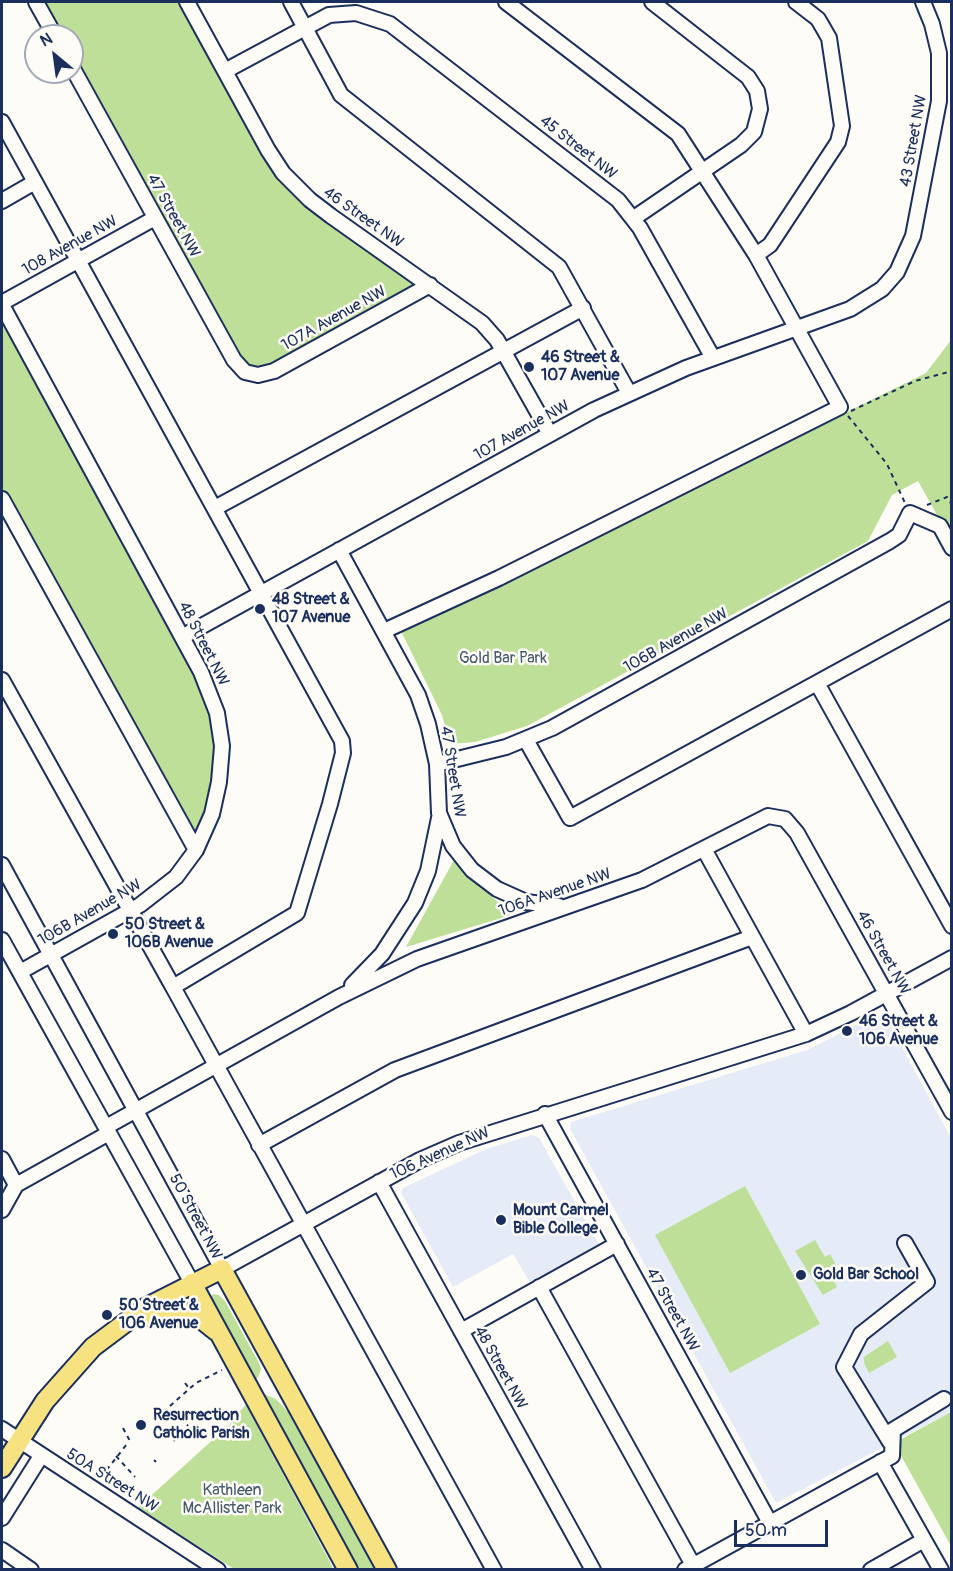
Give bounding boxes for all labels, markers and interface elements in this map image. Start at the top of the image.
north arrow [24,24,84,84]
text: N [37,29,56,51]
street label: 43 Street NW [896,94,932,188]
street label: 45 Street NW [536,112,620,184]
street label: 47 Street NW [142,171,204,261]
street label: 46 Street NW [319,183,407,253]
street label: 108 Avenue NW [19,212,121,280]
street label: 107A Avenue NW [278,282,390,356]
place label: 46 Street & 107 Avenue [541,348,620,386]
marker: 46 Street & 107 Avenue [522,360,536,374]
street label: 107 Avenue NW [471,397,573,465]
place label: 48 Street & 107 Avenue [272,590,350,628]
street label: 48 Street NW [174,599,232,689]
marker: 48 Street & 107 Avenue [253,602,267,616]
street label: 106B Avenue NW [621,604,731,678]
park label: Gold Bar Park [459,649,547,669]
street label: 47 Street NW [435,725,469,819]
street label: 106A Avenue NW [496,865,614,921]
street label: 106B Avenue NW [35,876,145,950]
street label: 46 Street NW [852,907,914,999]
place label: 50 Street & 106B Avenue [125,915,213,953]
marker: 50 Street & 106B Avenue [106,927,120,941]
place label: 46 Street & 106 Avenue [859,1012,938,1050]
marker: 46 Street & 106 Avenue [840,1024,854,1038]
street label: 106 Avenue NW [387,1123,493,1185]
street label: 50 Street NW [164,1171,226,1263]
place label: Mount Carmel Bible College [513,1201,609,1239]
marker: Mount Carmel Bible College [494,1213,508,1227]
street label: 47 Street NW [641,1265,703,1355]
place label: Gold Bar School [813,1265,919,1285]
marker: Gold Bar School [794,1268,808,1282]
place label: 50 Street & 106 Avenue [119,1296,199,1334]
marker: 50 Street & 106 Avenue [100,1308,114,1322]
street label: 48 Street NW [469,1323,531,1413]
place label: Resurrection Catholic Parish [153,1406,249,1444]
marker: Resurrection Catholic Parish [134,1418,148,1432]
street label: 50A Street NW [62,1445,162,1517]
park label: Kathleen McAllister Park [182,1481,282,1519]
scale bar [737,1508,832,1546]
text: 50 m [745,1519,787,1542]

